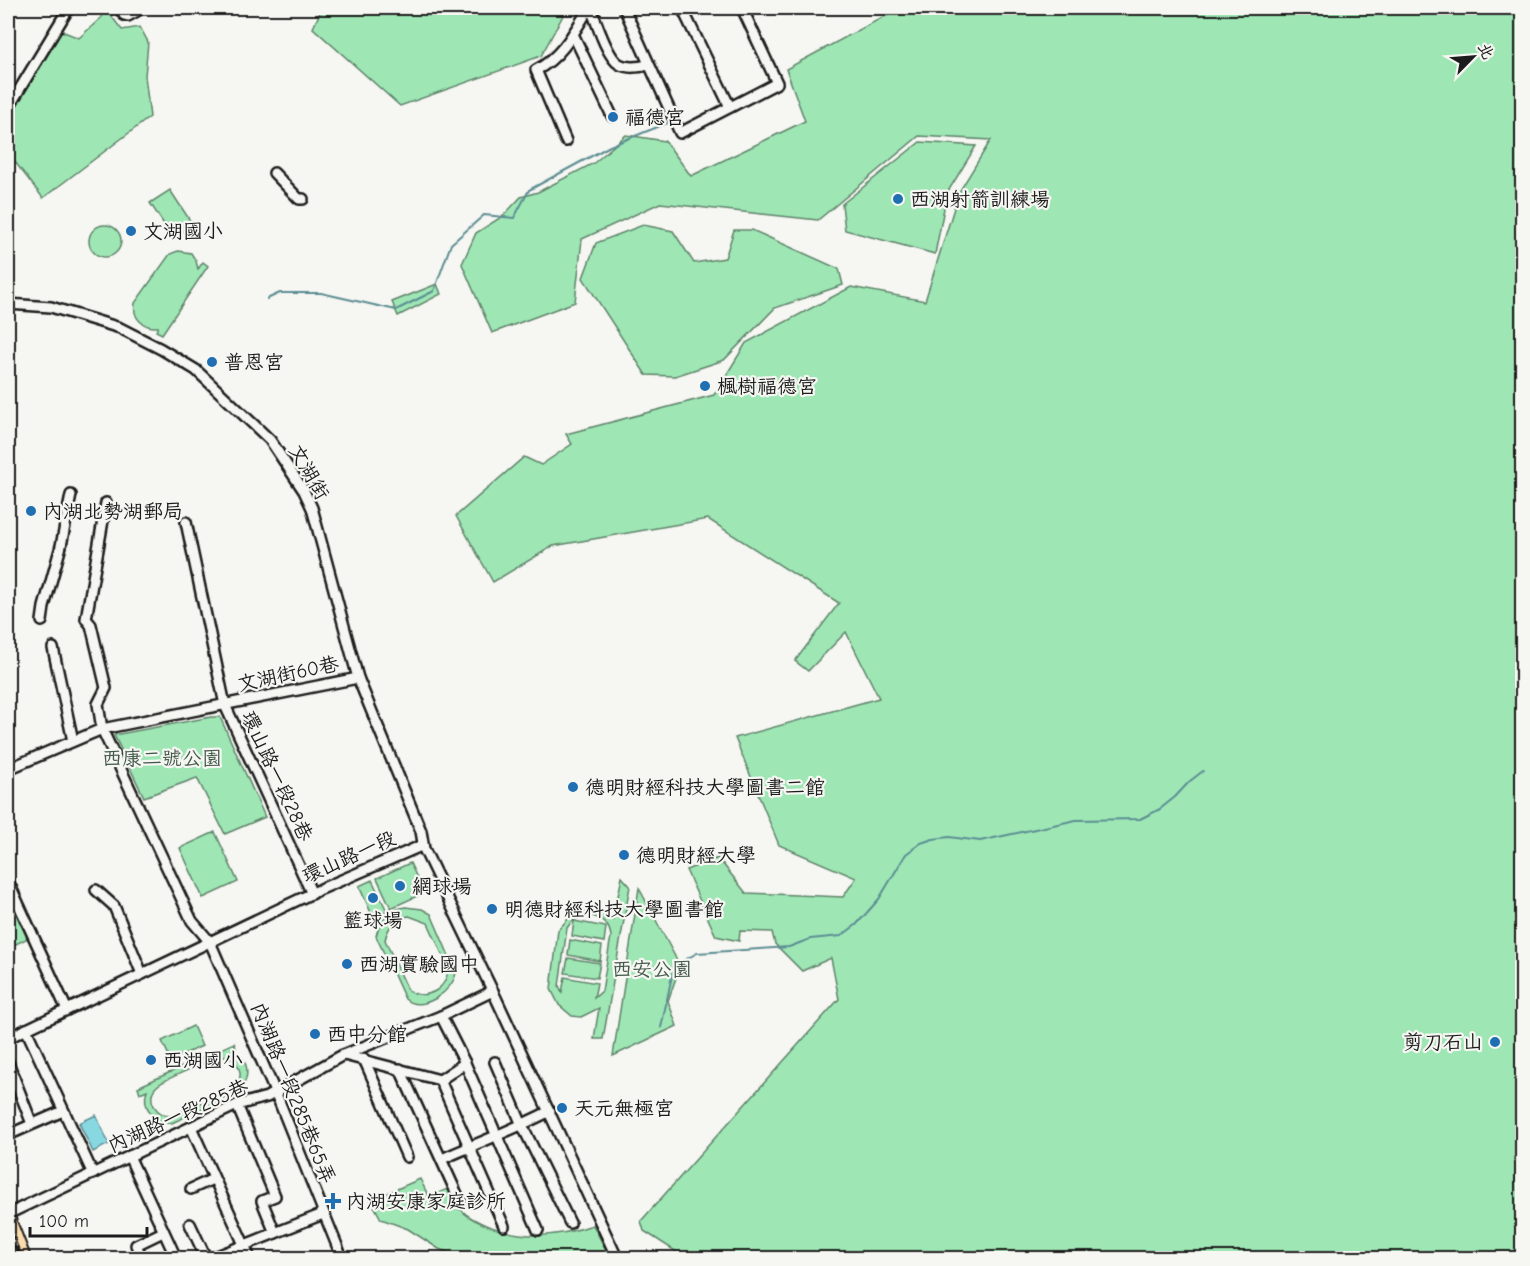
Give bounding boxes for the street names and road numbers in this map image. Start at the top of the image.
street label: 文湖街 [284,440,334,504]
street label: 文湖街60巷 [235,652,342,696]
street label: 環山路一段28巷 [237,707,318,846]
street label: 環山路一段 [299,826,399,888]
street label: 內湖路一段285巷65弄 [246,999,340,1187]
street label: 內湖路一段285巷 [104,1074,253,1157]

